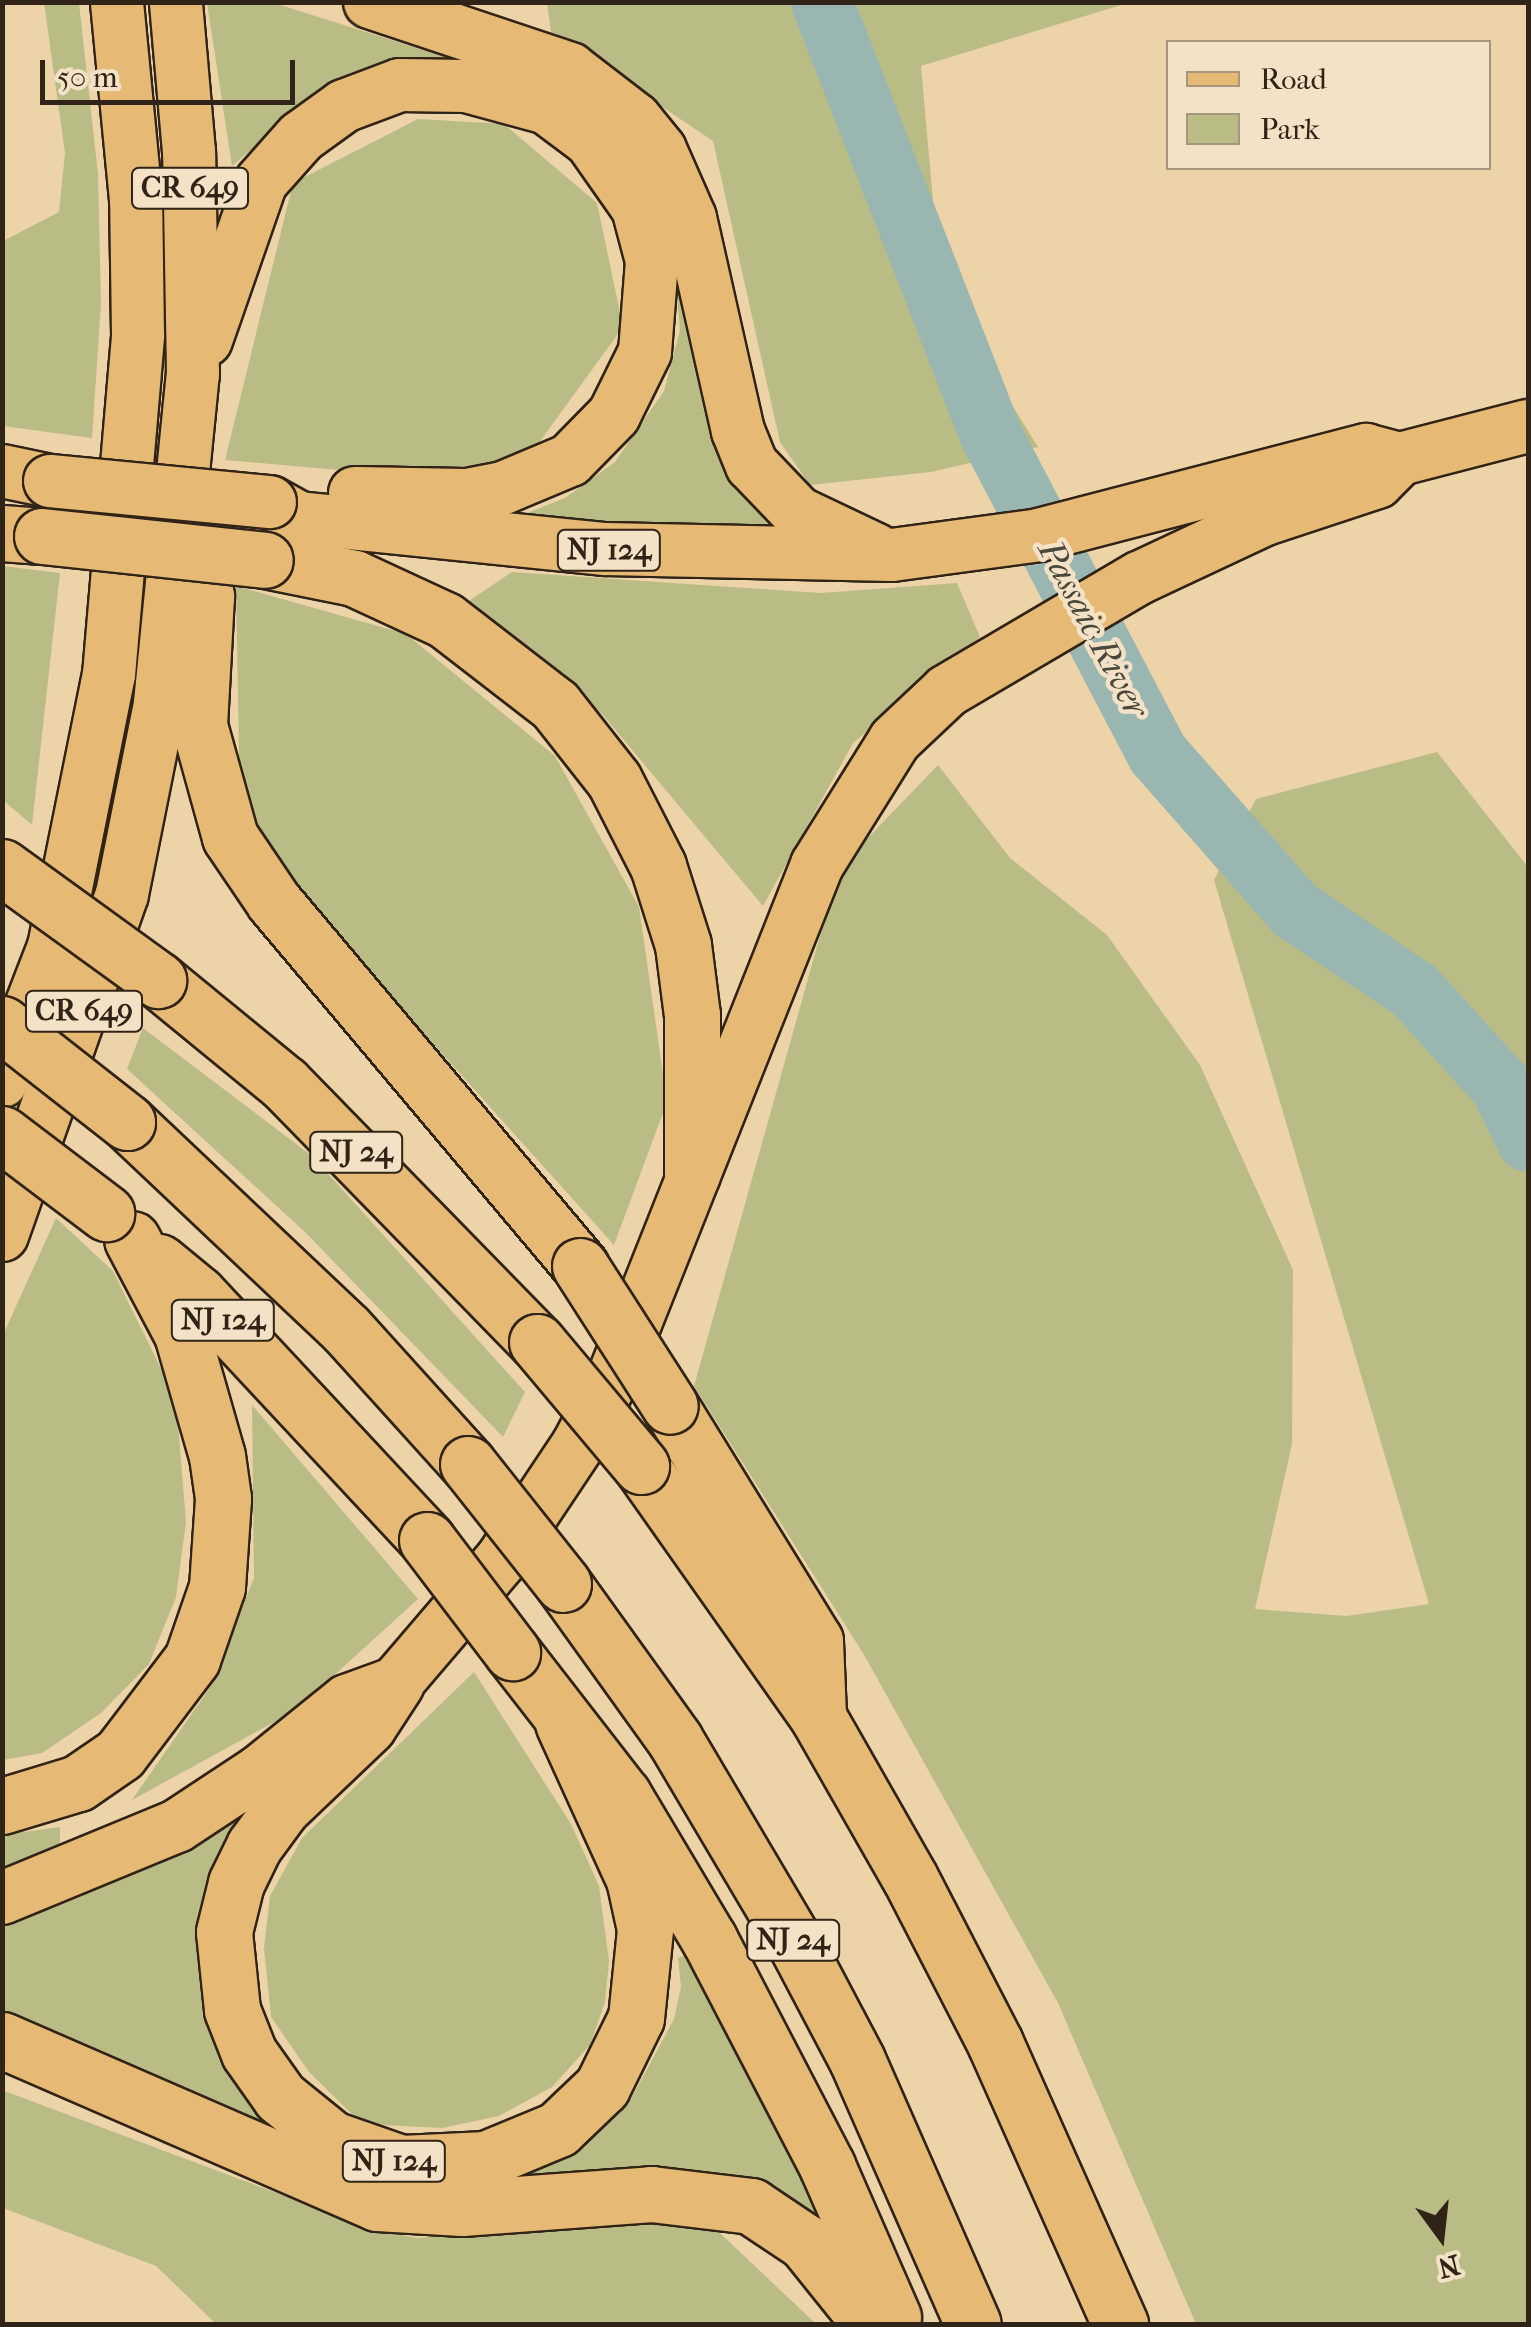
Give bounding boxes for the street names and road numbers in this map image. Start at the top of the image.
road number: CR 649 [130,163,250,213]
road number: NJ 124 [556,525,662,575]
road number: CR 649 [24,986,144,1036]
road number: NJ 24 [308,1127,404,1177]
road number: NJ 124 [170,1295,276,1345]
road number: NJ 24 [746,1915,840,1965]
road number: NJ 124 [342,2136,446,2186]

